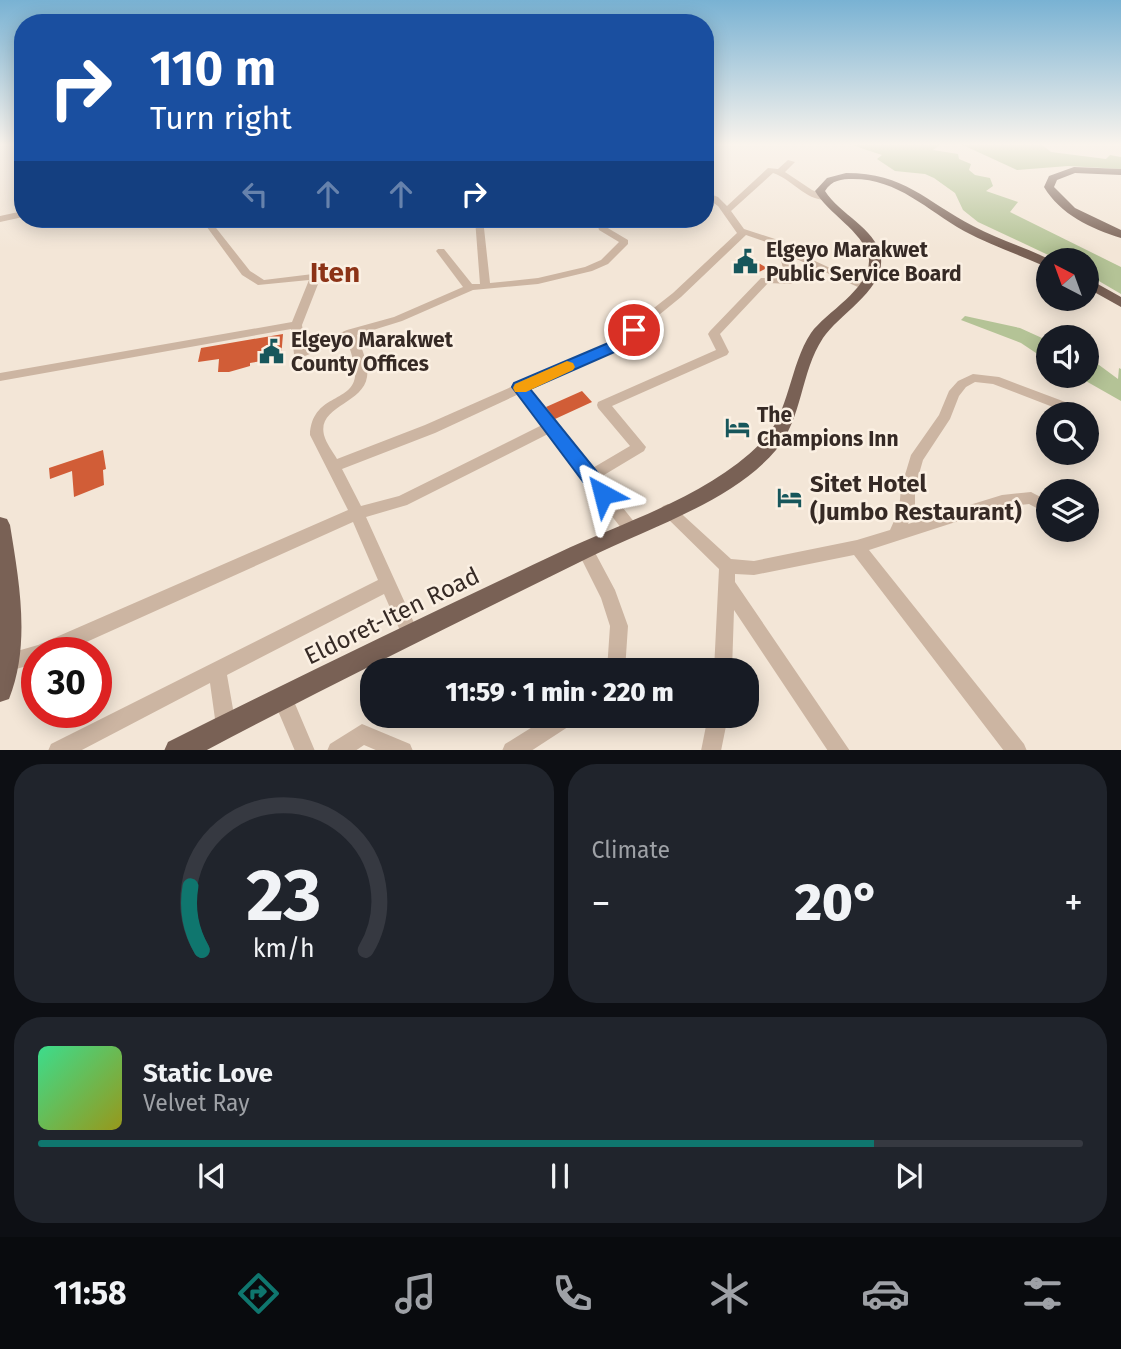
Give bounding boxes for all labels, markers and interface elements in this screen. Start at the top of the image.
text: 110 m [150,39,276,98]
icon: right [35,42,126,133]
text: Turn right [150,99,292,137]
icon: left [236,175,274,213]
icon: ahead [309,175,347,213]
icon: ahead [382,175,420,213]
icon: right [455,175,493,213]
place label: Elgeyo Marakwet Public Service Board [766,237,962,287]
public building icon: Elgeyo Marakwet Public Service Board [732,248,760,276]
north arrow [1036,248,1099,312]
map controls [1036,248,1099,542]
district label: Iten [310,256,360,289]
pin [604,300,664,360]
icon: arrive [615,311,653,349]
button: sound [1036,325,1099,388]
place label: Elgeyo Marakwet County Offices [291,327,454,377]
public building icon: Elgeyo Marakwet County Offices [257,338,285,366]
place label: The Champions Inn [757,402,899,452]
button: search [1036,402,1099,465]
hotel icon: The Champions Inn [723,413,751,441]
position arrow [566,457,640,531]
place label: Sitet Hotel (Jumbo Restaurant) [810,470,1022,526]
button: layers [1036,479,1099,542]
hotel icon: Sitet Hotel (Jumbo Restaurant) [776,484,804,512]
street label: Eldoret-Iten Road [300,562,484,670]
speed limit sign: 30 [21,637,112,728]
text: 11:59 · 1 min · 220 m [445,677,674,708]
text: Climate [592,836,670,864]
text: 23 [246,852,321,939]
text: 20° [795,871,880,934]
text: − [592,880,611,926]
text: + [1064,880,1083,926]
text: km/h [253,933,315,963]
text: Static Love [143,1058,273,1089]
text: Velvet Ray [143,1089,250,1117]
icon: previous [193,1157,231,1195]
icon: pause [541,1157,579,1195]
icon: next [890,1157,928,1195]
icon: directions [234,1269,283,1318]
icon: music [391,1269,440,1318]
icon: phone [548,1269,597,1318]
icon: climate [705,1269,754,1318]
icon: car [861,1269,910,1318]
icon: filters [1018,1269,1067,1318]
text: 11:58 [54,1274,127,1312]

